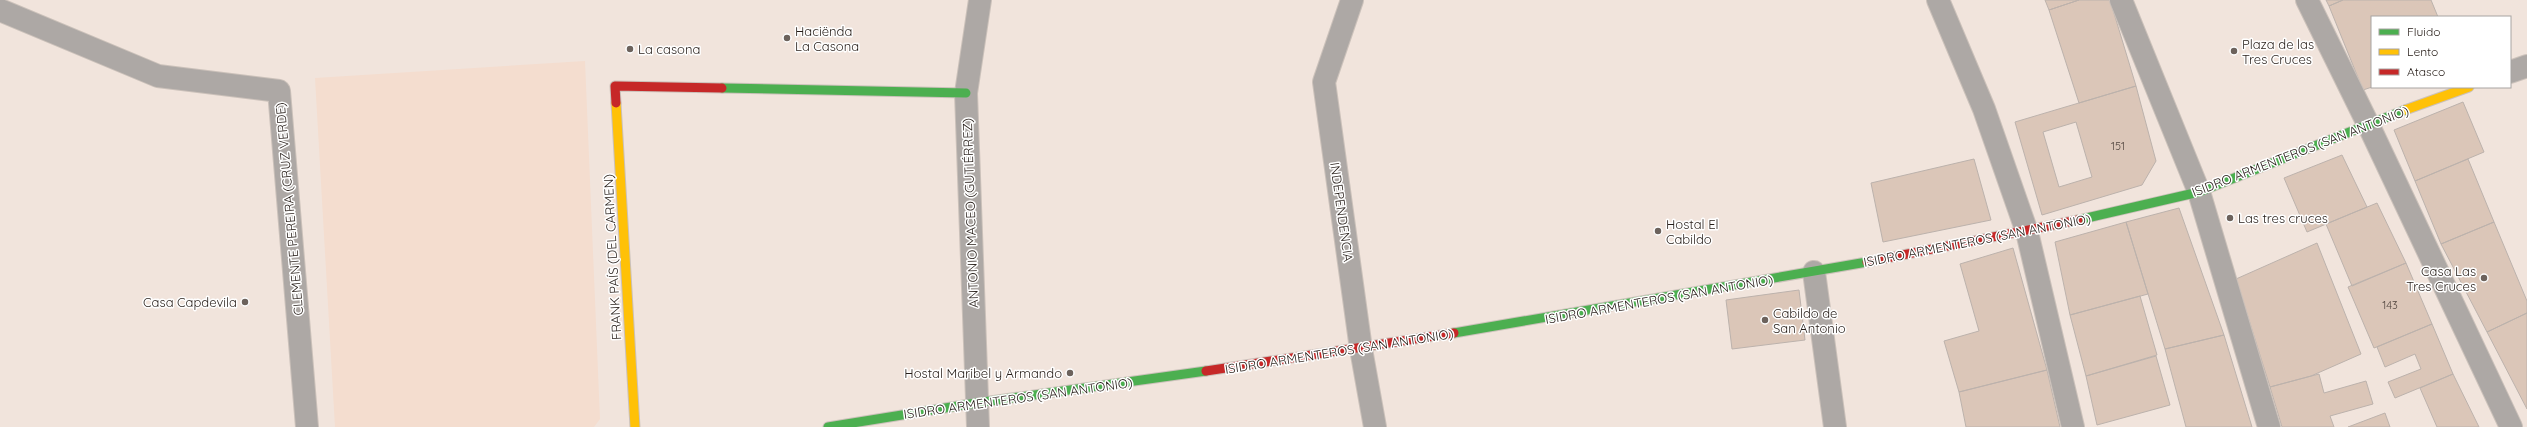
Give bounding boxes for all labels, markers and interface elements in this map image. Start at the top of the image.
legend [2371,16,2511,88]
place label: Haciënda La Casona [795,23,859,54]
text: Fluido [2407,24,2440,39]
marker: Haciënda La Casona [782,33,792,43]
place label: Plaza de las Tres Cruces [2242,36,2314,67]
place label: La casona [638,41,700,57]
marker: La casona [625,44,635,54]
text: Lento [2407,44,2438,59]
marker: Plaza de las Tres Cruces [2229,46,2239,56]
text: Atasco [2407,64,2445,79]
street label: CLEMENTE PEREIRA (CRUZ VERDE) [272,102,306,316]
street label: ISIDRO ARMENTEROS (SAN ANTONIO) [2189,102,2411,200]
street label: ANTONIO MACEO (GUTIÉRREZ) [959,118,981,308]
house number: 151 [2111,139,2125,153]
street label: INDEPENDENCIA [1327,161,1357,263]
street label: FRANK PAÍS (DEL CARMEN) [600,173,624,340]
street label: ISIDRO ARMENTEROS (SAN ANTONIO) [1862,210,2092,270]
place label: Las tres cruces [2238,210,2328,226]
marker: Las tres cruces [2225,213,2235,223]
place label: Hostal El Cabildo [1666,216,1719,247]
marker: Hostal El Cabildo [1653,226,1663,236]
place label: Casa Las Tres Cruces [2406,263,2476,294]
street label: ISIDRO ARMENTEROS (SAN ANTONIO) [1544,271,1774,327]
marker: Casa Las Tres Cruces [2479,273,2489,283]
place label: Casa Capdevila [143,294,237,310]
marker: Casa Capdevila [240,297,250,307]
house number: 143 [2382,298,2398,312]
place label: Cabildo de San Antonio [1773,305,1846,336]
marker: Cabildo de San Antonio [1760,315,1770,325]
street label: ISIDRO ARMENTEROS (SAN ANTONIO) [1224,325,1455,377]
place label: Hostal Maribel y Armando [904,365,1062,381]
marker: Hostal Maribel y Armando [1065,368,1075,378]
street label: ISIDRO ARMENTEROS (SAN ANTONIO) [902,374,1134,422]

